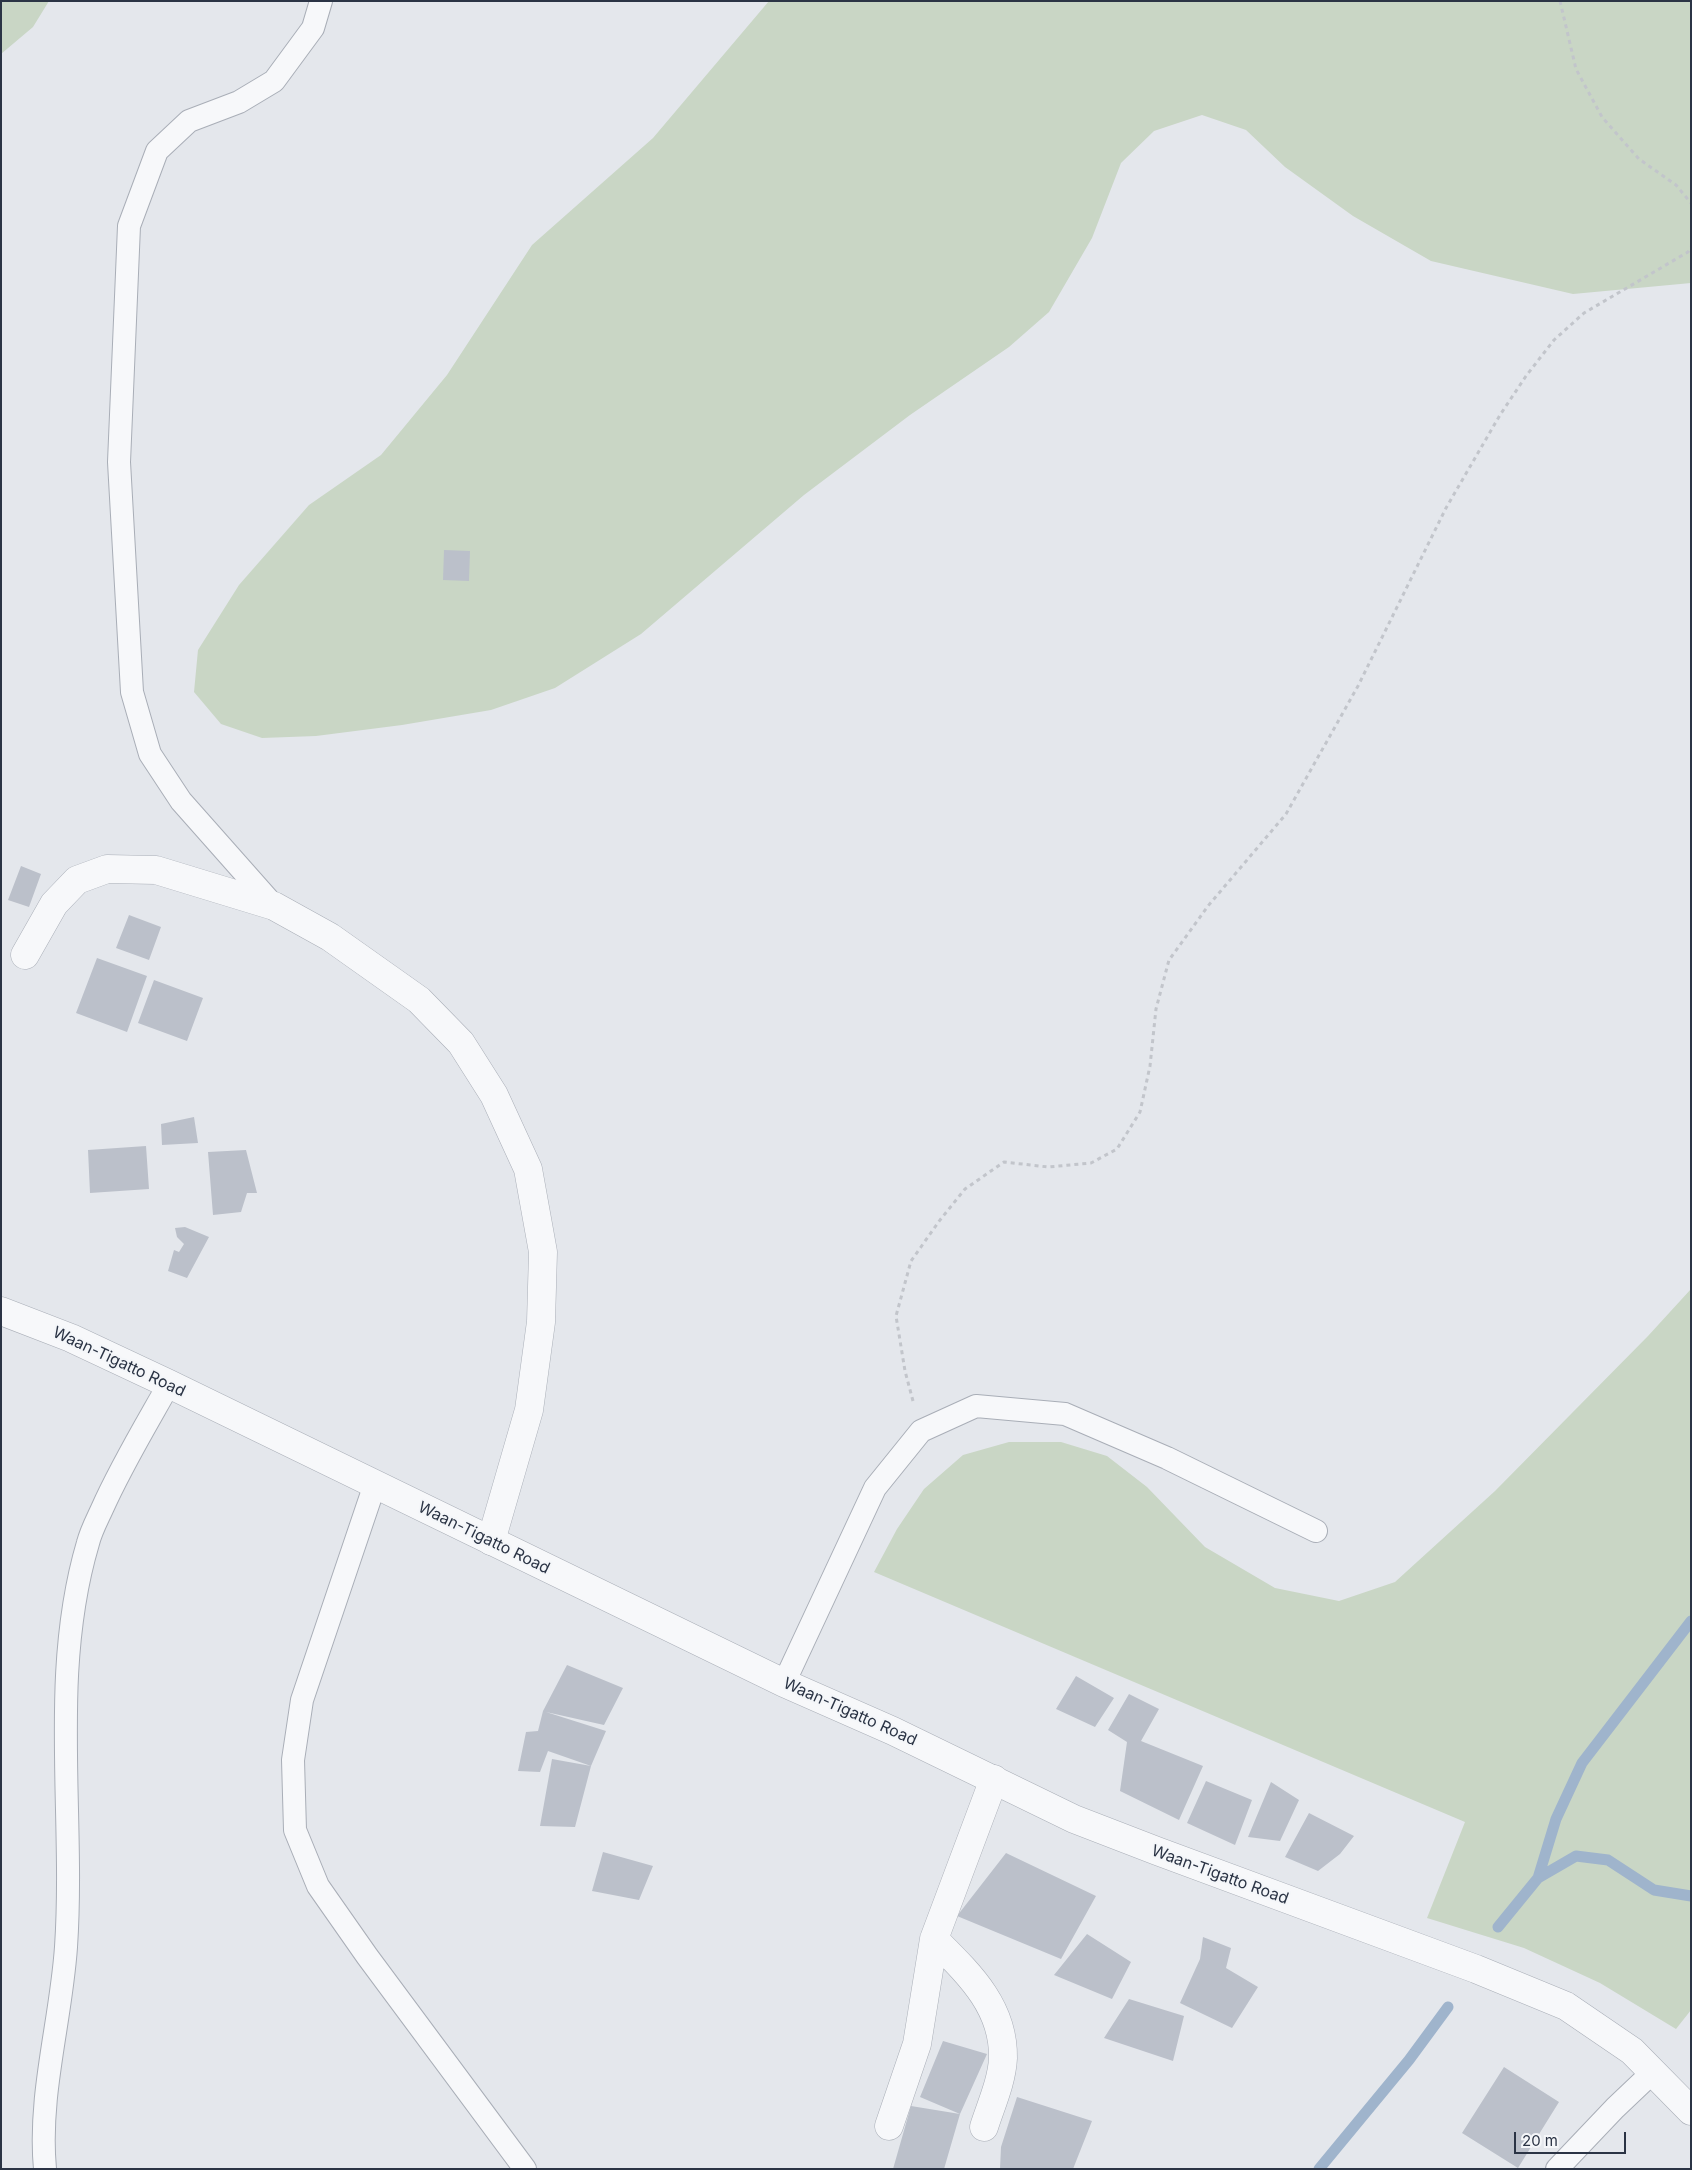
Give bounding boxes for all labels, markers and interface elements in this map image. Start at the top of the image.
street label: Waan-Tigatto Road [50,1323,188,1401]
street label: Waan-Tigatto Road [415,1498,553,1578]
street label: Waan-Tigatto Road [780,1674,920,1750]
street label: Waan-Tigatto Road [1149,1841,1291,1909]
scale bar [1517,2122,1630,2154]
text: 20 m [1522,2131,1558,2150]

